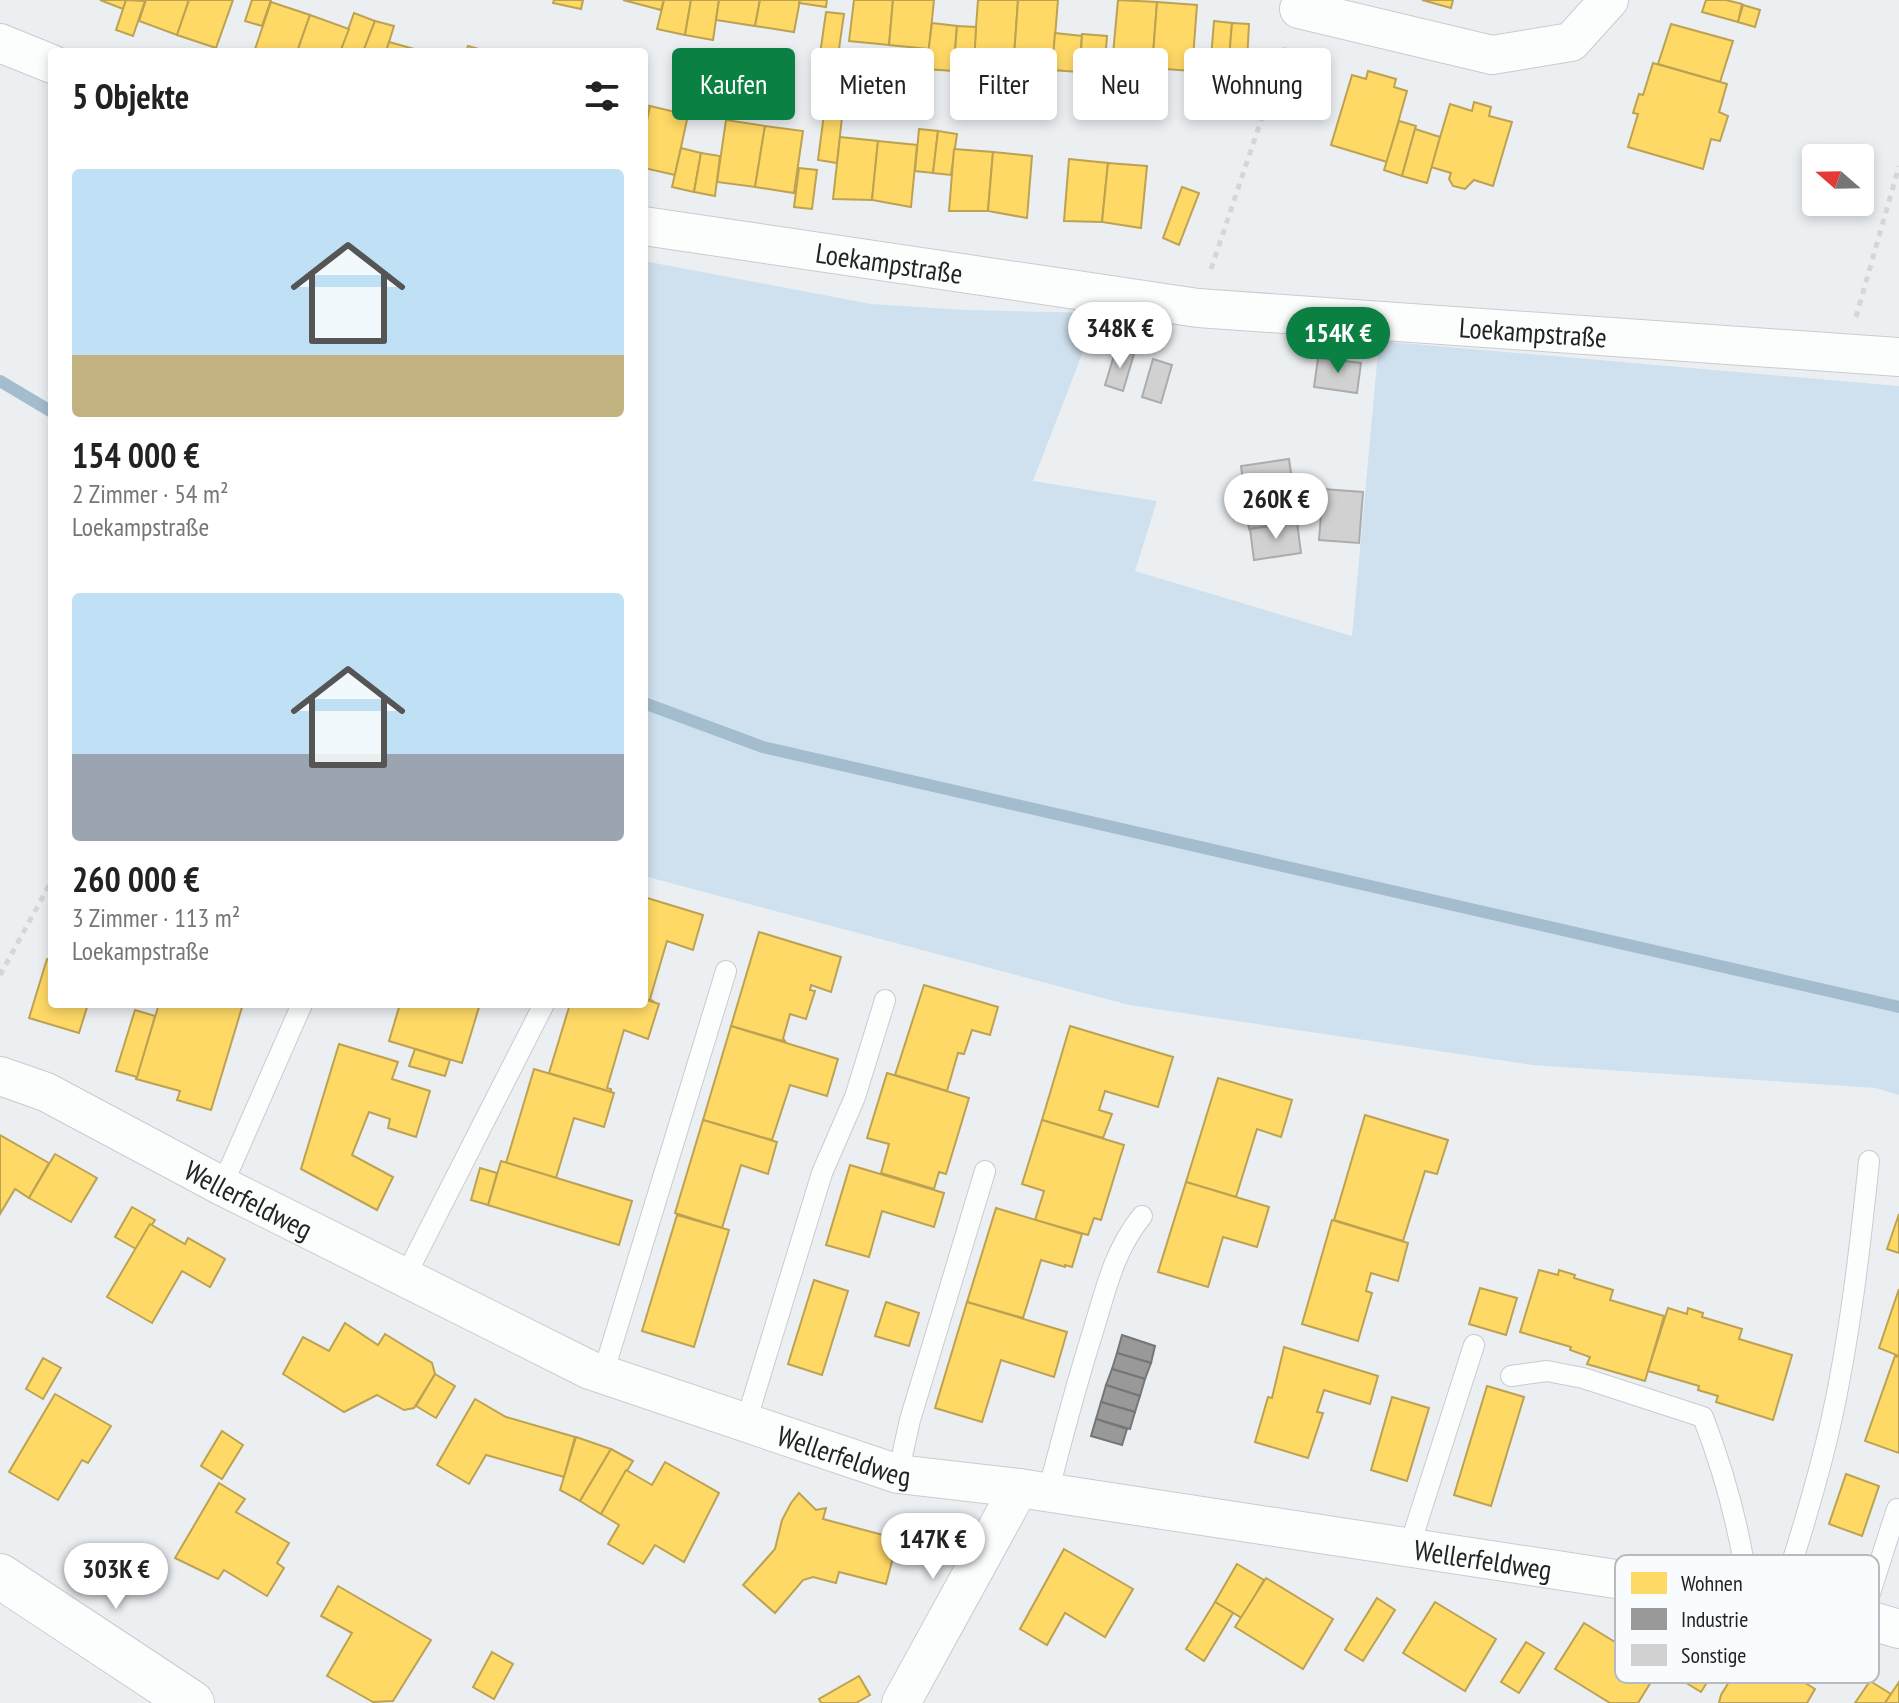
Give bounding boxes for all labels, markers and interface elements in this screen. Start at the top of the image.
chip: Kaufen [672,48,795,120]
chip: Mieten [811,48,934,120]
chip: Filter [950,48,1057,120]
chip: Neu [1073,48,1168,120]
chip: Wohnung [1184,48,1331,120]
text: 5 Objekte [72,74,189,118]
icon: filters [580,74,624,118]
north arrow [1802,144,1874,216]
map controls [1802,144,1874,216]
icon: home [276,221,420,365]
street label: Loekampstraße [813,233,965,291]
pin: 348K € [1055,302,1185,370]
pin: 154K € [1273,307,1403,375]
street label: Loekampstraße [1458,308,1608,355]
text: 348K € [1086,311,1154,344]
text: 154K € [1304,316,1372,349]
text: 154 000 € [72,433,200,477]
pin: 260K € [1211,473,1341,541]
text: 2 Zimmer · 54 m² [72,477,229,510]
text: 260K € [1242,482,1310,515]
text: Loekampstraße [72,510,209,543]
icon: home [276,645,420,789]
text: 260 000 € [72,857,200,901]
text: 3 Zimmer · 113 m² [72,901,240,934]
text: Loekampstraße [72,934,209,967]
street label: Wellerfeldweg [178,1151,319,1247]
street label: Wellerfeldweg [773,1416,913,1494]
pin: 147K € [868,1513,998,1581]
text: 147K € [899,1522,967,1555]
street label: Wellerfeldweg [1412,1530,1554,1588]
pin: 303K € [51,1543,181,1611]
text: 303K € [82,1552,150,1585]
legend [1615,1555,1879,1683]
text: Wohnen [1681,1569,1743,1597]
text: Industrie [1681,1605,1748,1633]
text: Sonstige [1681,1641,1746,1669]

